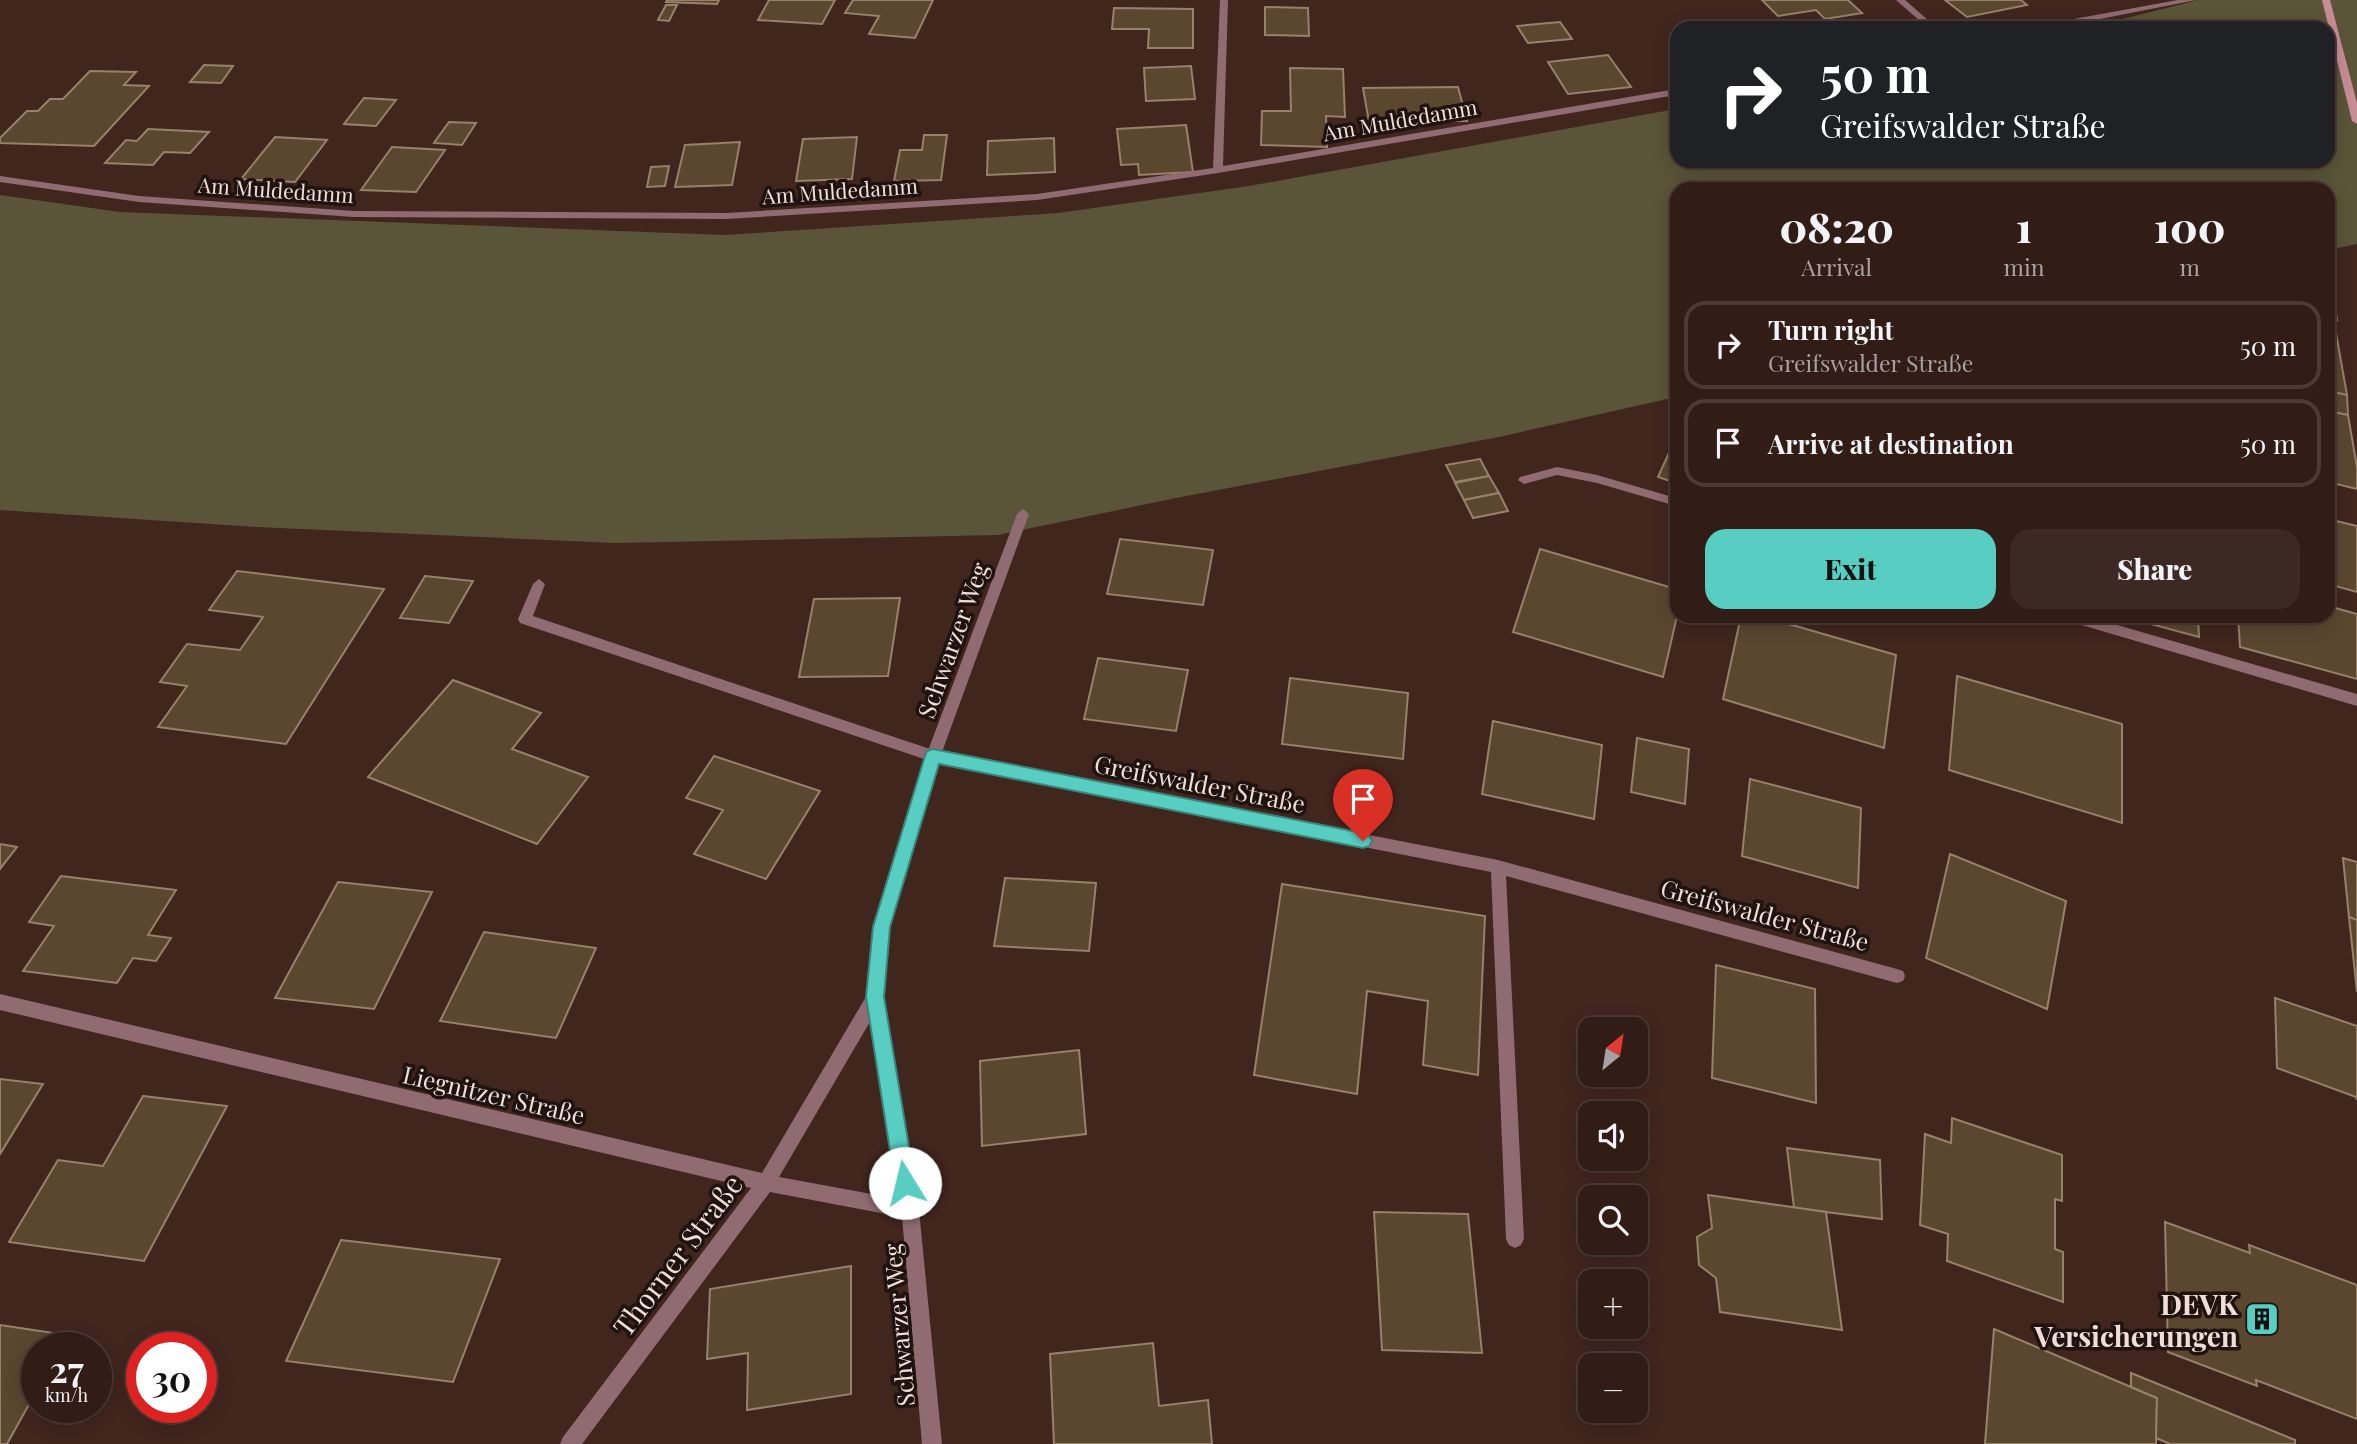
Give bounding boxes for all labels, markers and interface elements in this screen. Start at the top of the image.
text: 50 m [1820,40,1930,105]
icon: right [1705,49,1796,140]
street label: Am Muldedamm [1320,92,1480,147]
text: Greifswalder Straße [1820,103,2106,146]
street label: Am Muldedamm [196,170,355,208]
street label: Am Muldedamm [760,171,919,209]
text: 08:20 [1779,198,1894,254]
text: 1 [2016,198,2032,254]
text: 100 [2154,198,2226,254]
text: Arrival [1801,251,1872,282]
text: min [2003,251,2044,282]
text: m [2179,251,2200,282]
text: Turn right [1768,312,1894,347]
icon: right [1709,326,1747,364]
text: 50 m [2240,328,2296,363]
text: Greifswalder Straße [1768,347,1973,378]
icon: arrive [1709,424,1747,462]
text: Arrive at destination [1768,426,2014,461]
text: 50 m [2240,426,2296,461]
button: Exit [1705,529,1996,609]
button: Share [2010,529,2300,609]
street label: Schwarzer Weg [909,557,995,722]
street label: Greifswalder Straße [1092,747,1308,819]
pin [1333,769,1393,841]
icon: arrive [1344,780,1382,818]
street label: Greifswalder Straße [1657,871,1873,957]
north arrow [1578,1017,1648,1087]
map controls [1578,1017,1648,1423]
street label: Liegnitzer Straße [400,1058,588,1130]
button: sound [1578,1101,1648,1171]
position arrow [868,1146,942,1220]
street label: Thorner Straße [604,1167,750,1343]
button: search [1578,1185,1648,1255]
street label: Schwarzer Weg [875,1242,921,1408]
button: + [1578,1269,1648,1339]
place label: DEVK Versicherungen [2033,1285,2239,1354]
building icon: DEVK Versicherungen [2243,1300,2281,1338]
speed limit sign: 30 [126,1332,217,1423]
text: 27 [49,1345,84,1392]
button: − [1578,1353,1648,1423]
text: km/h [45,1383,88,1407]

